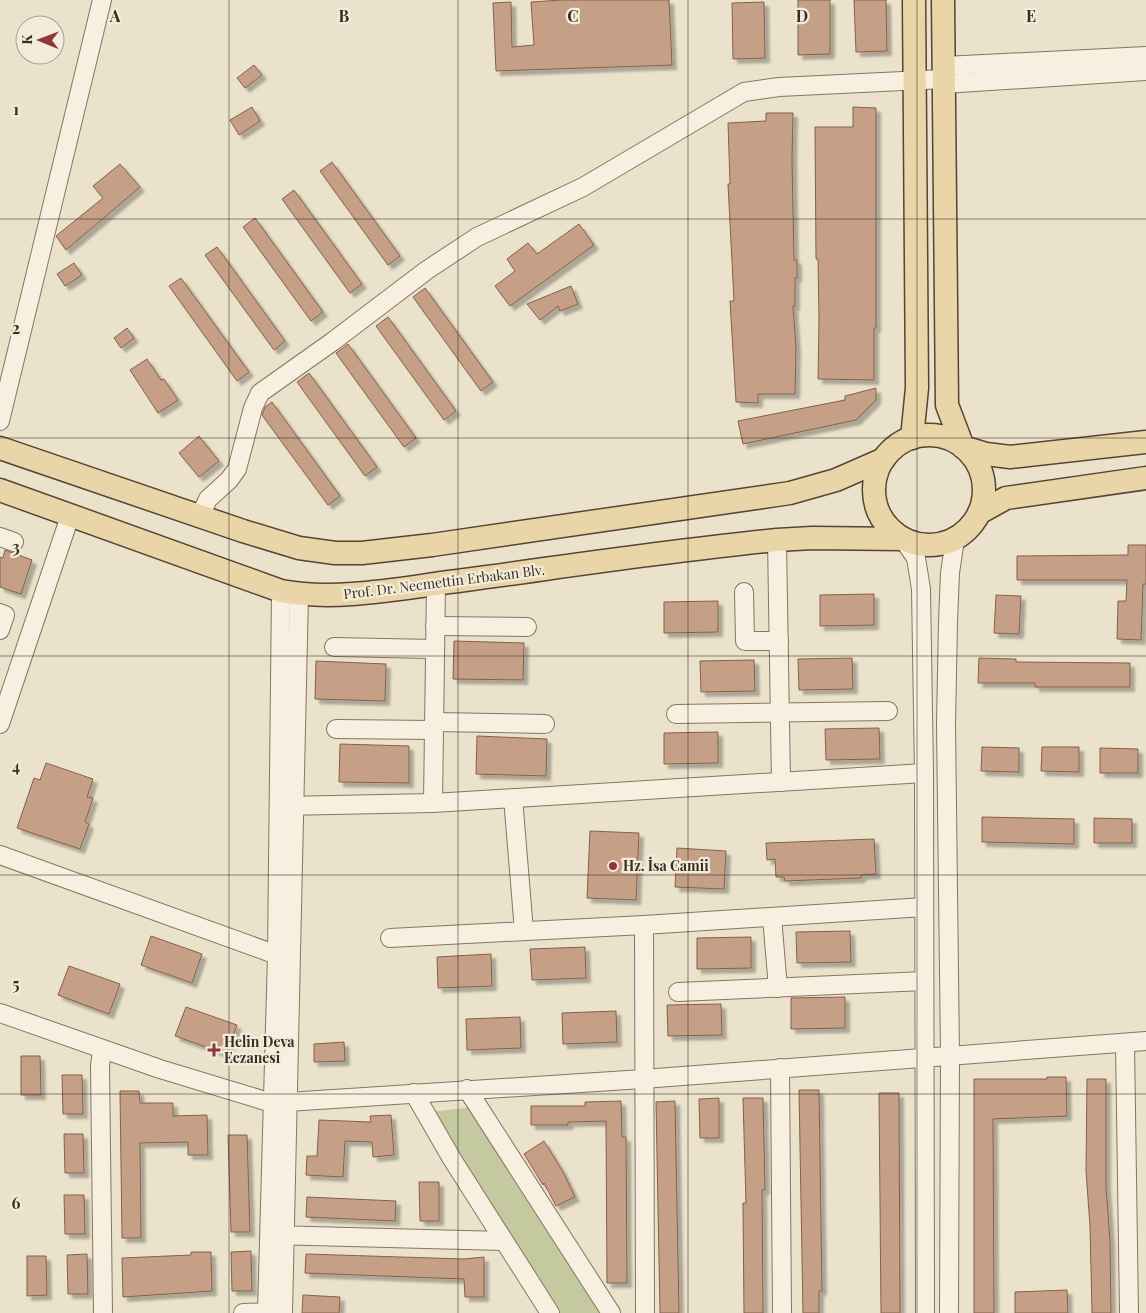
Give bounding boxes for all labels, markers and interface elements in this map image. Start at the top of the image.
text: A [109,5,121,26]
text: B [339,5,350,26]
text: C [567,5,579,26]
text: D [796,5,808,26]
text: E [1026,5,1036,26]
north arrow [15,15,65,65]
text: K [17,34,36,45]
text: 1 [13,98,19,119]
text: 2 [12,317,20,338]
text: 3 [12,536,20,557]
street label: Prof. Dr. Necmettin Erbakan Blv. [342,560,546,603]
text: 4 [12,755,20,776]
place label: Hz. İsa Camii [623,856,709,875]
marker: Hz. İsa Camii [607,860,619,872]
text: 5 [12,973,20,994]
place label: Helin Deva Eczanesi [224,1032,295,1067]
marker: Helin Deva Eczanesi [208,1044,220,1056]
text: 6 [12,1192,21,1213]

